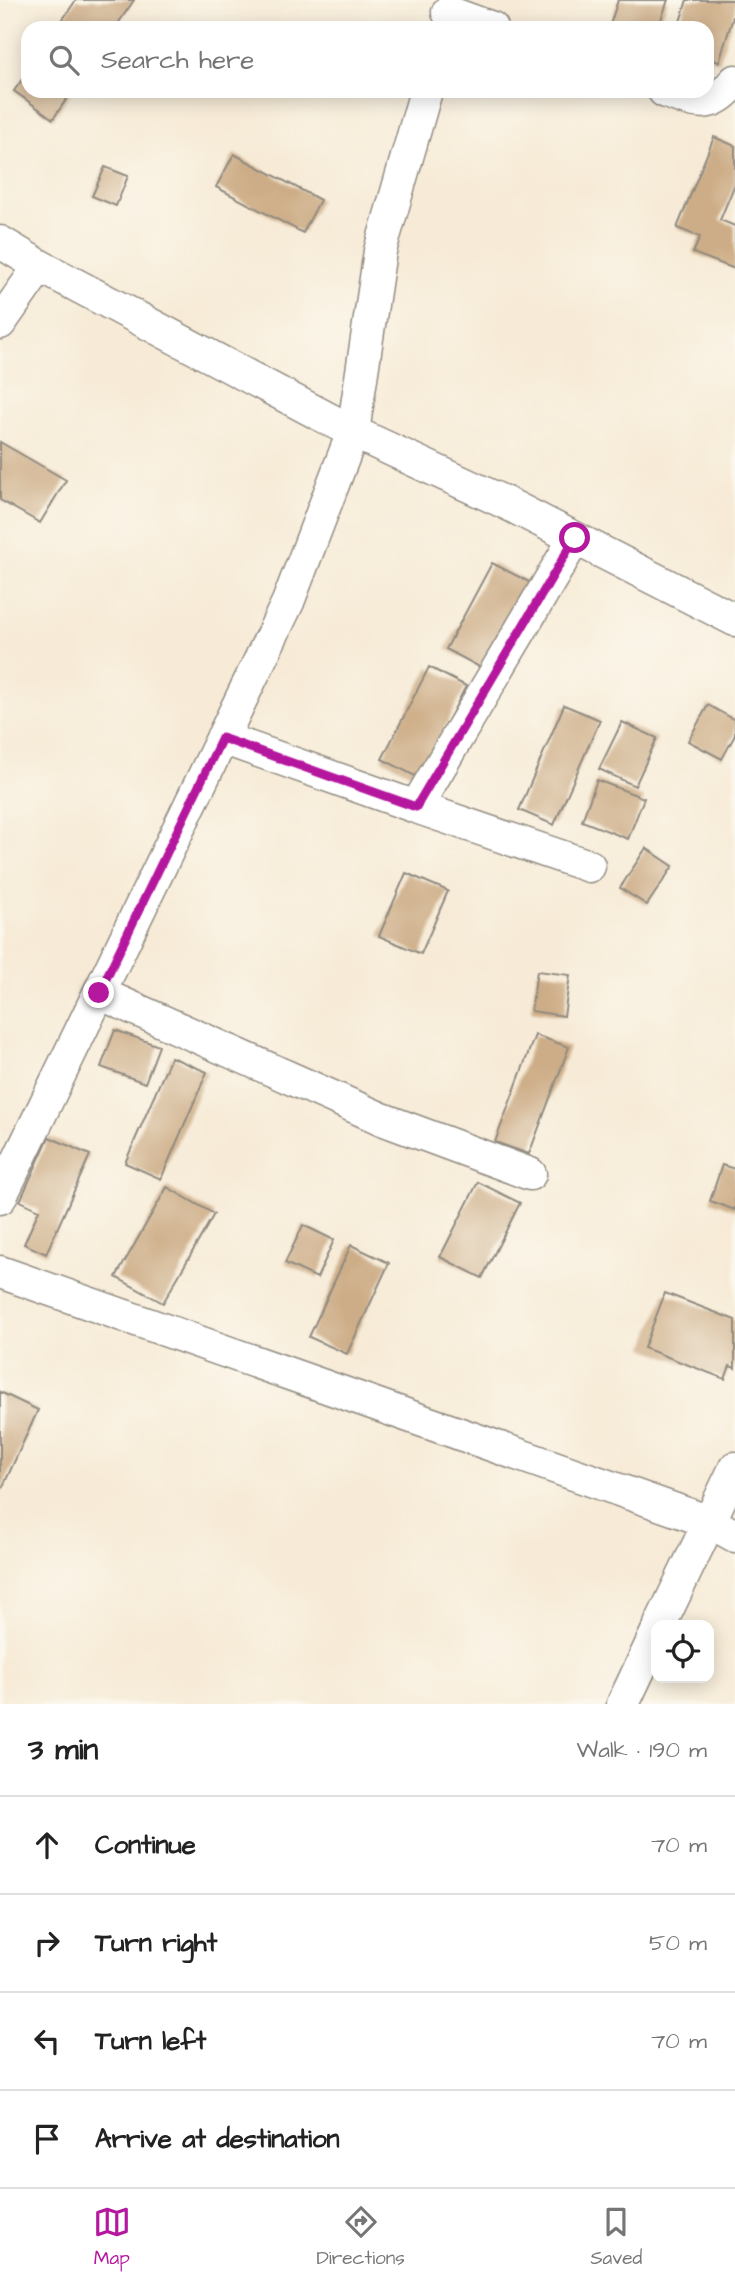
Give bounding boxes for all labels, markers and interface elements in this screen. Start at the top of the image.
search box [21,21,714,98]
icon: search [45,41,83,79]
text: Search here [101,42,254,78]
route start [559,522,590,553]
route end [83,977,114,1008]
map controls [651,1620,714,1683]
button: locate [651,1620,714,1683]
text: 3 min [28,1729,98,1771]
text: Walk · 190 m [577,1734,707,1766]
icon: ahead [28,1826,66,1864]
text: Continue [95,1827,196,1863]
text: 70 m [651,1829,707,1861]
icon: right [28,1924,66,1962]
text: Turn right [95,1925,217,1961]
text: 50 m [649,1927,707,1959]
icon: left [28,2022,66,2060]
text: Turn left [95,2023,206,2059]
text: 70 m [651,2025,707,2057]
icon: arrive [28,2120,66,2158]
text: Arrive at destination [95,2121,340,2157]
tab: Map [93,2203,131,2272]
tab: Directions [316,2203,405,2272]
tab: Saved [590,2203,642,2272]

